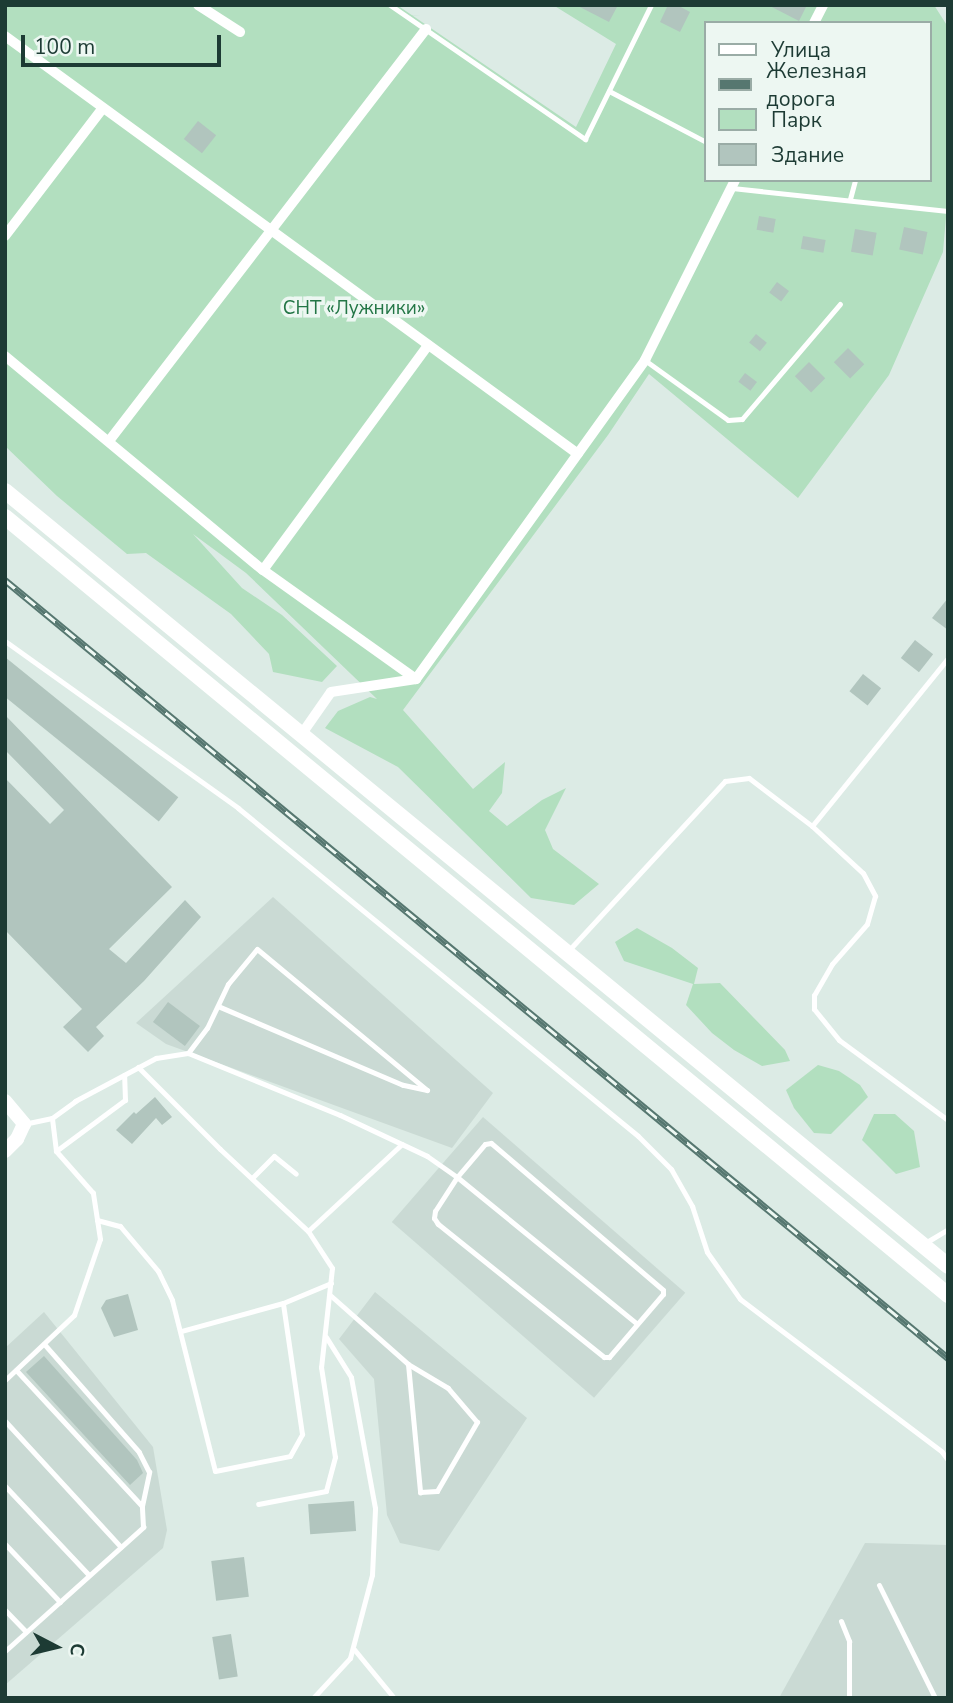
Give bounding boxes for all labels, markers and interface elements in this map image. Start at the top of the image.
scale bar [24,21,224,65]
legend [704,21,932,182]
text: 100 m [34,33,95,61]
text: Улица [771,36,831,64]
text: Железная дорога [766,57,867,113]
text: Парк [771,106,822,134]
text: Здание [771,141,844,169]
park label: СНТ «Лужники» [283,298,425,320]
north arrow [21,1612,91,1682]
text: С [63,1642,91,1658]

